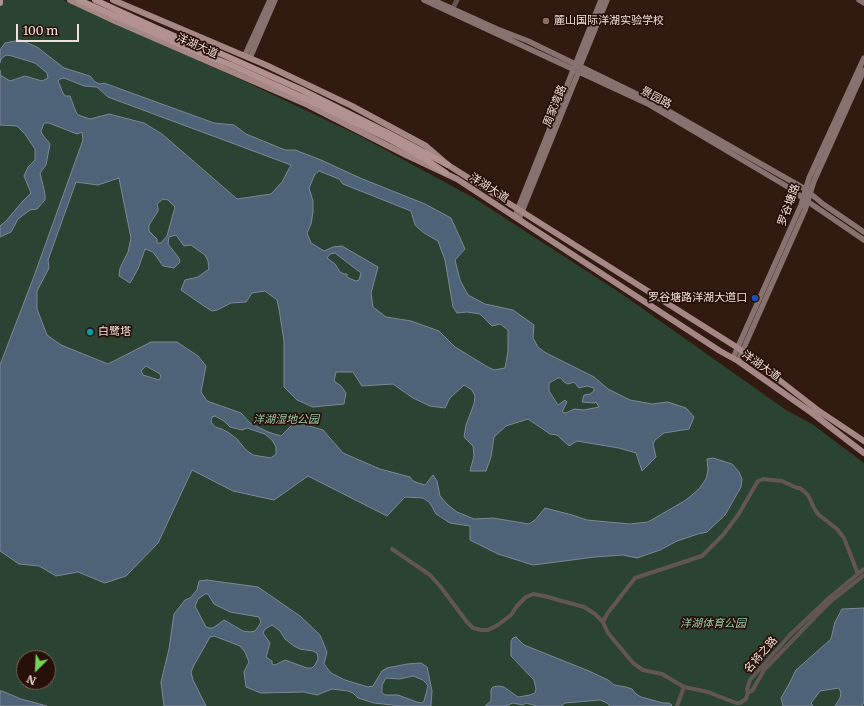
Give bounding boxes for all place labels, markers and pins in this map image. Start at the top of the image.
place label: 麓山国际洋湖实验学校 [554,14,664,28]
marker: 麓山国际洋湖实验学校 [541,16,551,26]
place label: 罗谷塘路洋湖大道口 [648,291,747,305]
marker: 罗谷塘路洋湖大道口 [750,293,760,303]
place label: 白鹭塔 [98,325,131,339]
marker: 白鹭塔 [85,327,95,337]

